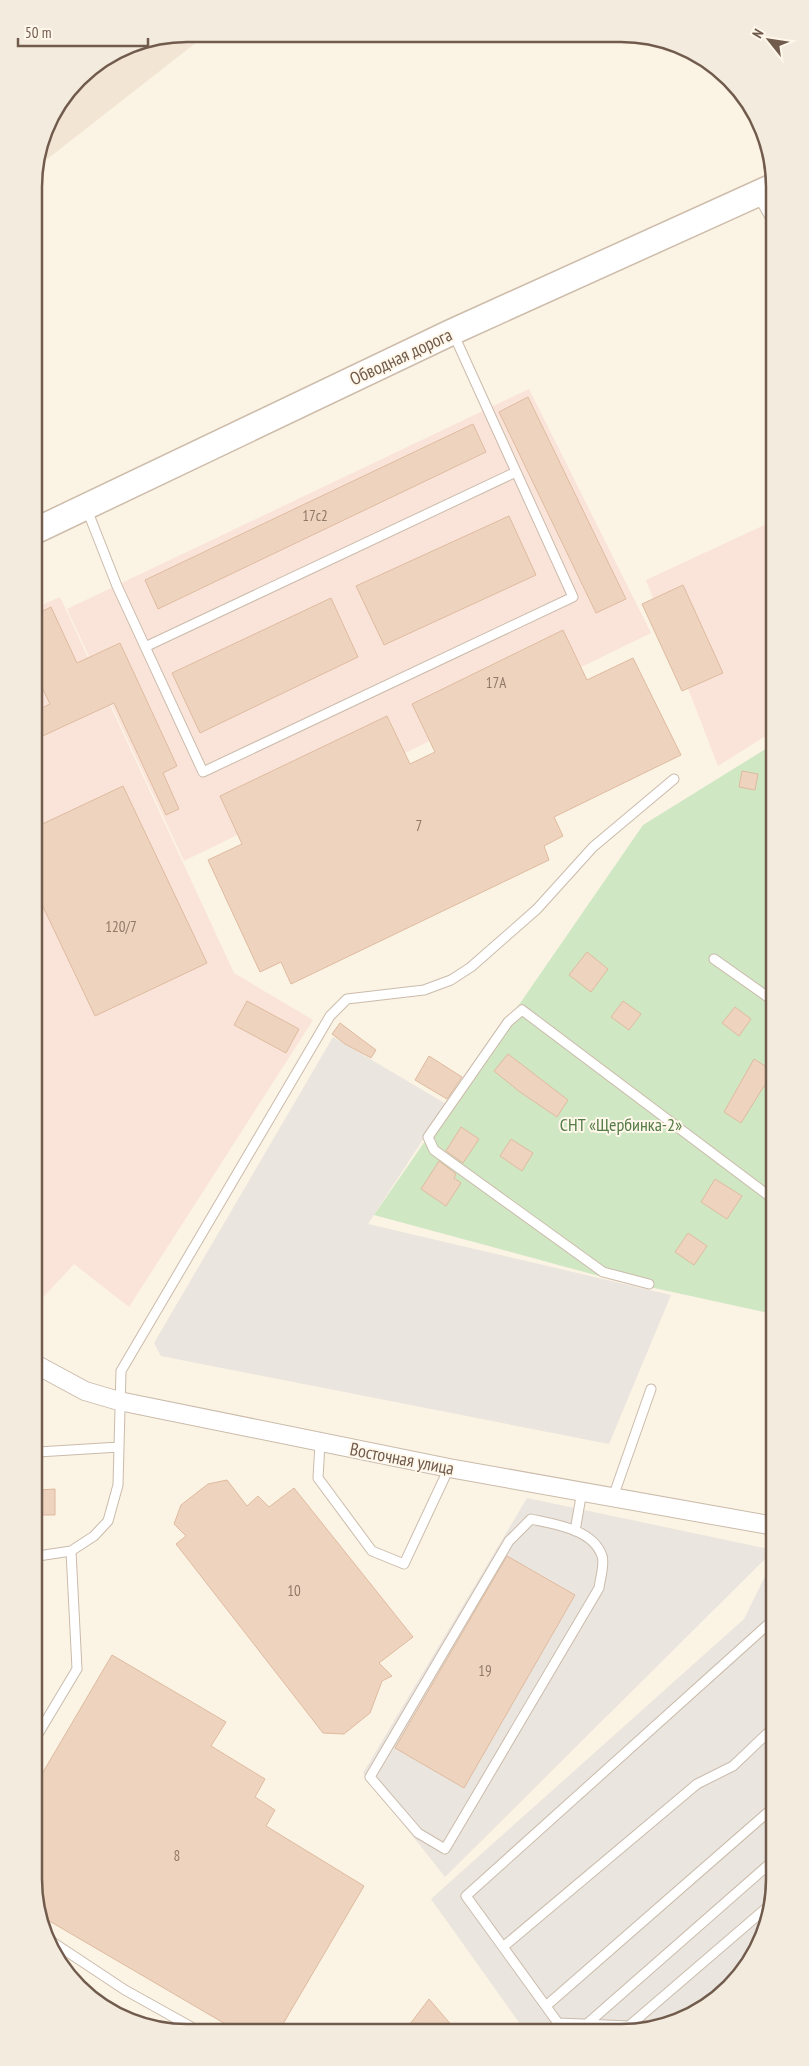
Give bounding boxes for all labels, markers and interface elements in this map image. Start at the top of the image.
scale bar [18,15,148,47]
north arrow [744,15,794,65]
text: 50 m [25,23,51,42]
text: N [748,26,767,41]
street label: Обводная дорога [346,323,456,390]
house number: 17с2 [302,506,328,525]
house number: 17А [486,673,507,692]
house number: 7 [416,816,422,835]
house number: 120/7 [105,917,137,936]
park label: СНТ «Щербинка-2» [560,1113,682,1136]
street label: Восточная улица [348,1437,456,1480]
house number: 10 [287,1581,301,1600]
house number: 19 [478,1661,492,1680]
house number: 8 [174,1846,180,1865]

